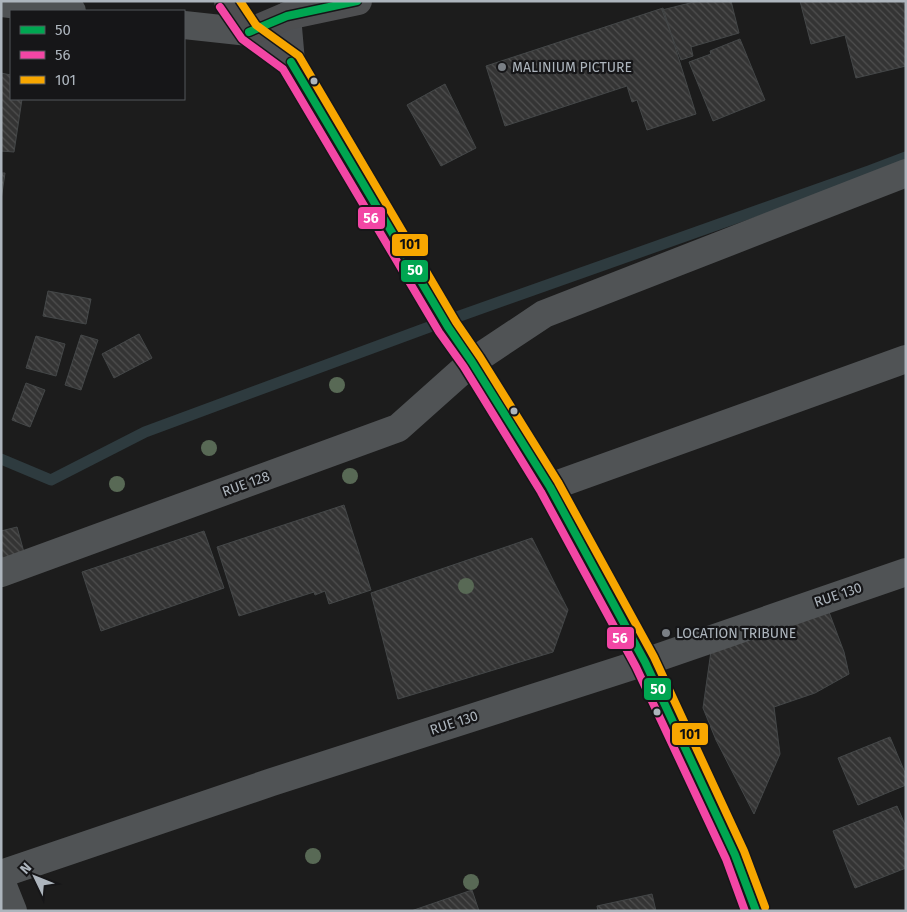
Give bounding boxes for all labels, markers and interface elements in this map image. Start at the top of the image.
legend [10,10,185,100]
text: 50 [55,21,71,39]
text: 56 [55,46,71,64]
place label: MALINIUM PICTURE [512,59,632,76]
marker: MALINIUM PICTURE [496,61,508,73]
text: 101 [55,71,76,89]
unlabelled marker [309,76,319,86]
line badge: 56 [357,206,386,230]
text: 56 [363,210,379,227]
line badge: 101 [391,233,429,257]
text: 101 [400,236,420,253]
line badge: 50 [400,259,429,283]
text: 50 [407,262,423,279]
unlabelled marker [509,406,519,416]
street label: RUE 128 [220,467,272,500]
street label: RUE 130 [812,579,864,611]
place label: LOCATION TRIBUNE [676,625,796,642]
line badge: 56 [606,626,635,650]
marker: LOCATION TRIBUNE [660,627,672,639]
text: 56 [612,630,628,647]
line badge: 50 [643,677,672,701]
text: 50 [650,681,666,698]
street label: RUE 130 [428,707,480,739]
unlabelled marker [652,707,662,717]
line badge: 101 [671,722,709,746]
text: 101 [680,726,700,743]
north arrow [10,852,60,902]
text: N [16,859,35,878]

